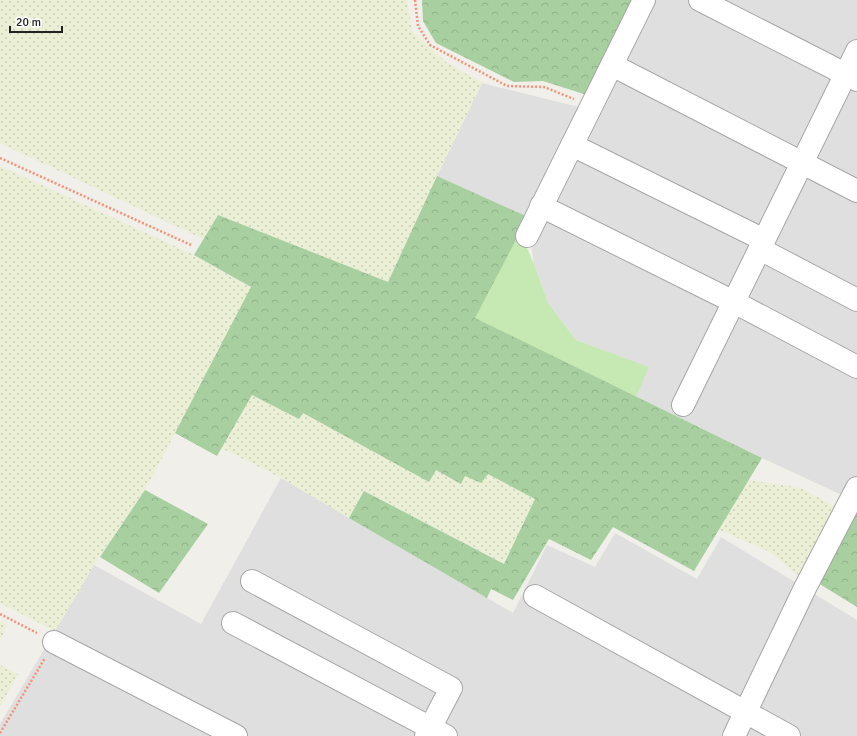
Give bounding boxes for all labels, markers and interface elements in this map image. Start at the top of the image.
scale bar [10,8,62,34]
text: 20 m [16,15,41,30]

